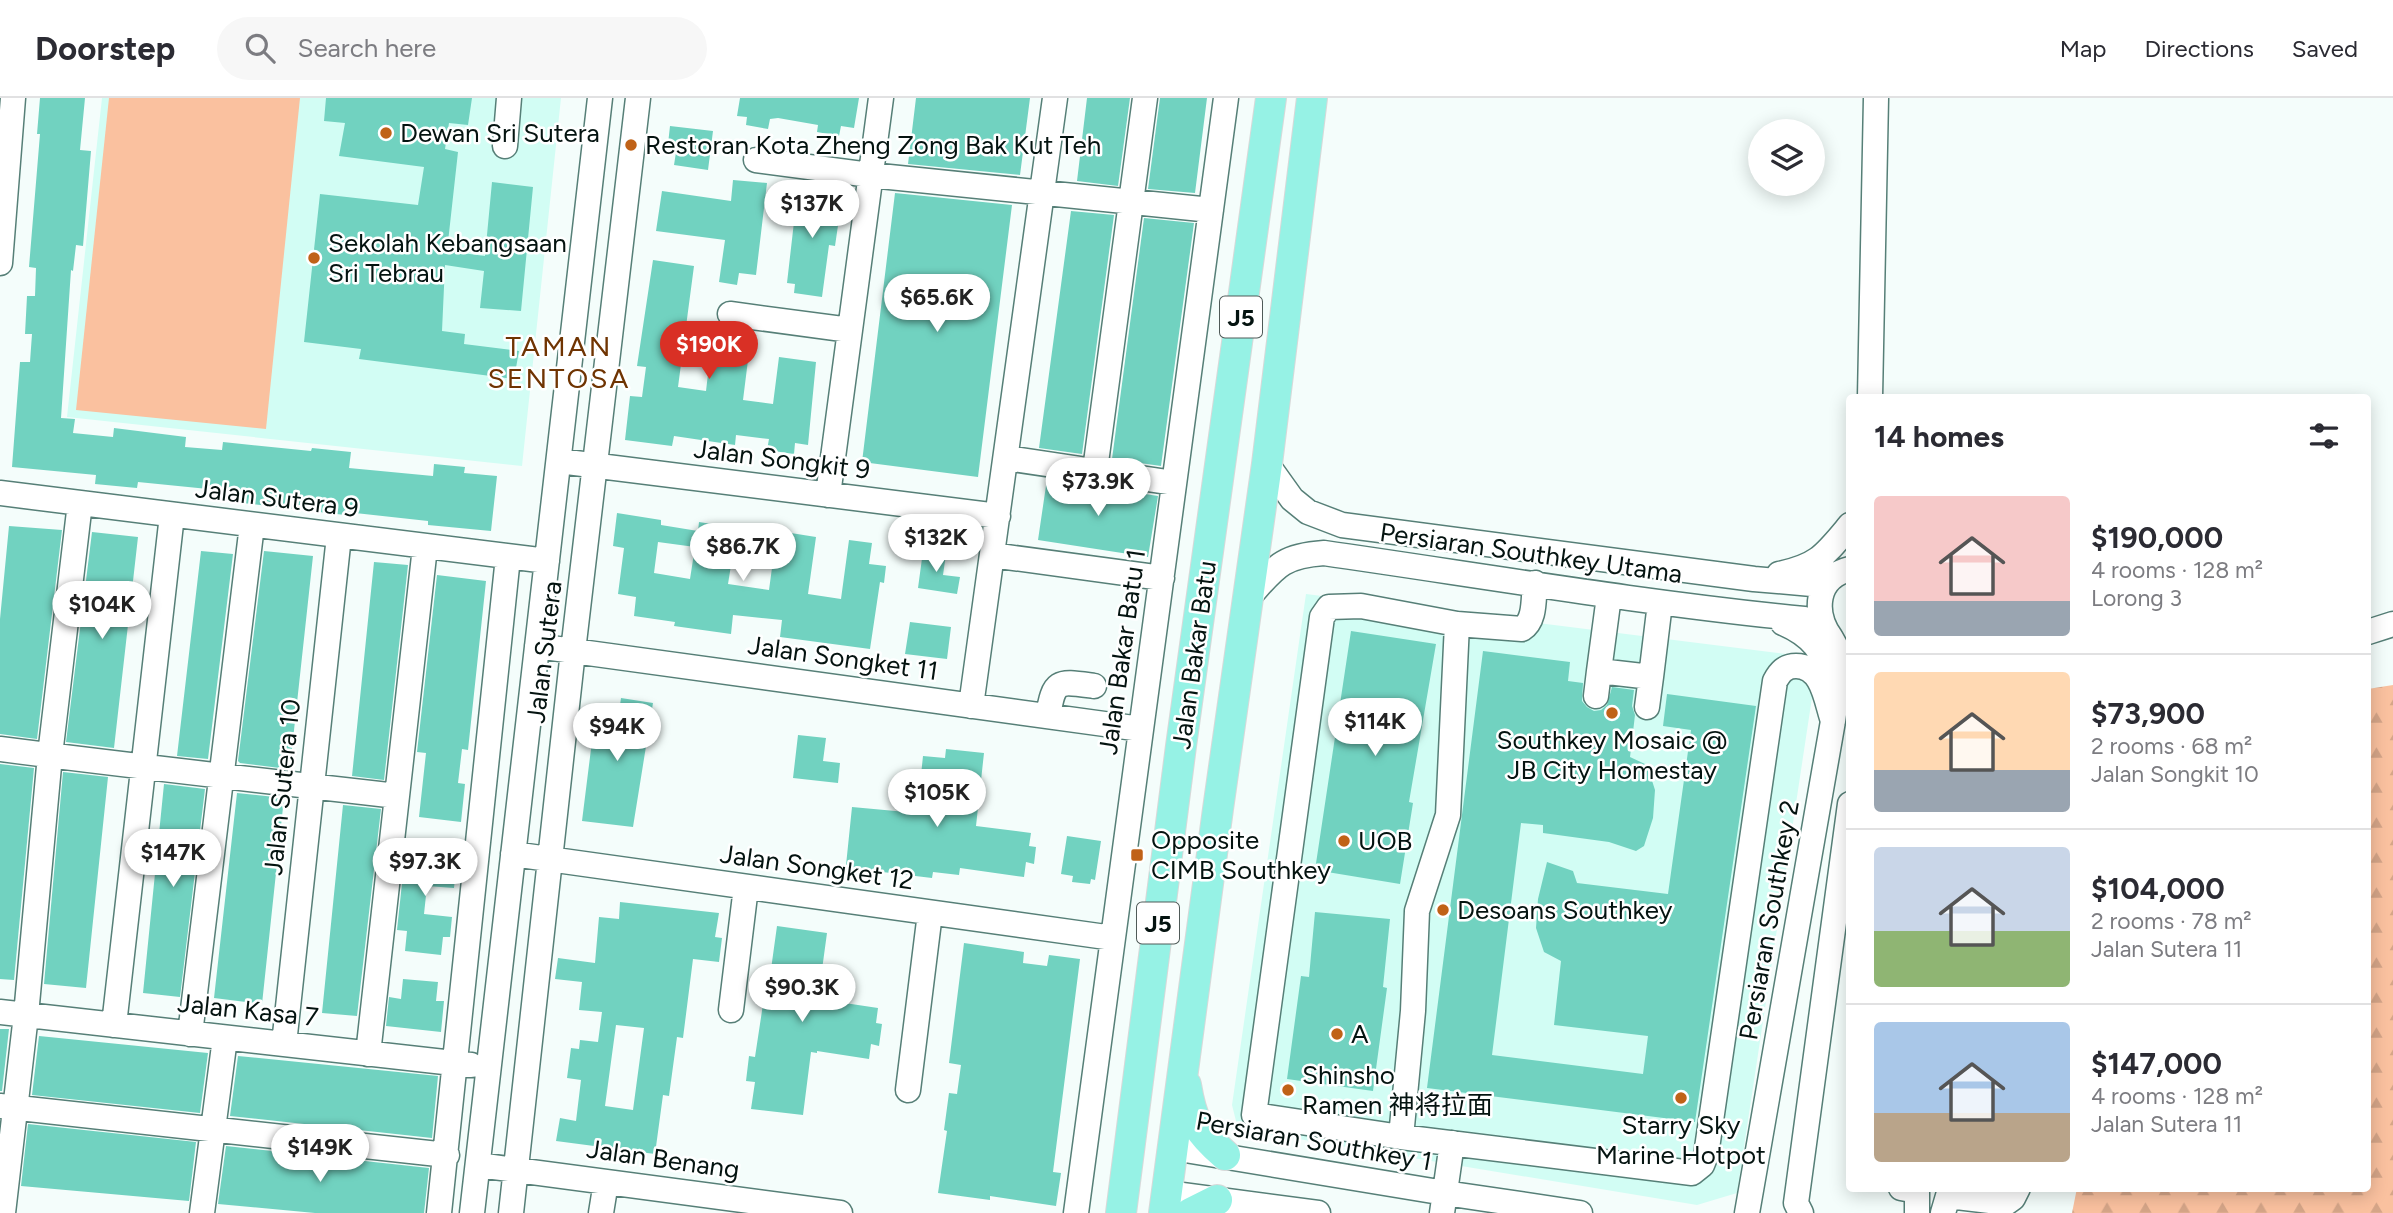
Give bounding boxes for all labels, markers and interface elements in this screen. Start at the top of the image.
search box [217,17,707,80]
text: Doorstep [35,29,175,68]
icon: search [241,29,279,67]
text: Search here [297,32,436,64]
text: Map [2060,34,2106,63]
text: Directions [2144,34,2254,63]
text: Saved [2292,34,2358,63]
place label: Dewan Sri Sutera [400,117,600,149]
map controls [1748,119,1825,196]
button: layers [1748,119,1825,196]
marker: Dewan Sri Sutera [378,125,394,141]
place label: Restoran Kota Zheng Zong Bak Kut Teh [645,129,1101,161]
marker: Restoran Kota Zheng Zong Bak Kut Teh [623,137,639,153]
pin: $137K [763,180,861,240]
text: $137K [780,189,844,217]
place label: Sekolah Kebangsaan Sri Tebrau [328,227,567,289]
marker: Sekolah Kebangsaan Sri Tebrau [306,250,322,266]
pin: $65.6K [880,274,994,334]
text: $65.6K [900,283,974,311]
road number: J5 [1220,296,1262,338]
pin: $190K [660,322,758,381]
district label: TAMAN SENTOSA [488,329,630,395]
text: $190K [676,330,742,358]
icon: filters [2305,417,2343,455]
text: 14 homes [1874,418,2004,455]
street label: Jalan Songkit 9 [692,432,872,486]
pin: $73.9K [1041,458,1155,518]
text: $73.9K [1062,467,1134,495]
street label: Jalan Sutera 9 [194,472,360,524]
pin: $132K [887,514,985,574]
street label: Persiaran Southkey Utama [1378,516,1684,590]
text: $190,000 [2091,519,2223,556]
text: $132K [904,523,968,551]
pin: $86.7K [686,524,800,583]
icon: home [1930,524,2014,608]
text: $86.7K [706,532,780,560]
street label: Jalan Bakar Batu 1 [1092,547,1152,757]
text: 4 rooms · 128 m² [2091,556,2263,584]
street label: Jalan Bakar Batu [1165,559,1223,751]
street label: Jalan Sutera [519,579,569,725]
pin: $104K [53,582,151,641]
text: Lorong 3 [2091,584,2182,612]
text: $104K [68,590,136,618]
street label: Jalan Songket 11 [746,629,940,687]
text: $73,900 [2091,695,2205,732]
street label: Jalan Sutera 10 [257,697,307,877]
pin: $114K [1326,698,1424,758]
icon: home [1930,700,2014,784]
pin: $94K [576,704,658,763]
marker: Southkey Mosaic @ JB City Homestay [1604,705,1620,721]
text: $114K [1344,707,1406,735]
text: $94K [589,712,645,740]
place label: Southkey Mosaic @ JB City Homestay [1497,724,1727,786]
text: 2 rooms · 68 m² [2091,732,2252,760]
text: Jalan Songkit 10 [2091,760,2259,788]
pin: $105K [888,770,986,829]
text: $105K [904,778,970,806]
street label: Persiaran Southkey 2 [1732,798,1806,1042]
place label: Opposite CIMB Southkey [1151,824,1331,886]
place label: UOB [1358,825,1412,857]
pin: $147K [124,830,222,889]
marker: UOB [1336,833,1352,849]
text: $147K [140,838,206,866]
pin: $97.3K [368,838,482,898]
street label: Jalan Songket 12 [718,838,916,896]
text: $97.3K [389,847,461,875]
marker: Opposite CIMB Southkey [1129,847,1145,863]
text: $104,000 [2091,870,2225,907]
icon: home [1930,875,2014,959]
place label: Desoans Southkey [1457,894,1673,926]
road number: J5 [1137,902,1179,944]
marker: Desoans Southkey [1435,902,1451,918]
text: 2 rooms · 78 m² [2091,907,2252,935]
text: Jalan Sutera 11 [2091,935,2242,963]
pin: $90.3K [745,964,859,1024]
text: $90.3K [765,973,839,1001]
street label: Jalan Kasa 7 [176,987,320,1033]
place label: A [1351,1018,1369,1050]
marker: A [1329,1026,1345,1042]
text: $147,000 [2091,1045,2222,1082]
icon: home [1930,1050,2014,1134]
place label: Shinsho Ramen 神将拉面 [1302,1059,1493,1121]
marker: Shinsho Ramen 神将拉面 [1280,1082,1296,1098]
text: 4 rooms · 128 m² [2091,1082,2263,1110]
marker: Starry Sky Marine Hotpot [1673,1090,1689,1106]
street label: Persiaran Southkey 1 [1193,1104,1435,1178]
place label: Starry Sky Marine Hotpot [1596,1109,1766,1171]
text: Jalan Sutera 11 [2091,1110,2242,1138]
pin: $149K [271,1124,369,1184]
street label: Jalan Benang [584,1132,742,1186]
text: $149K [287,1133,353,1161]

